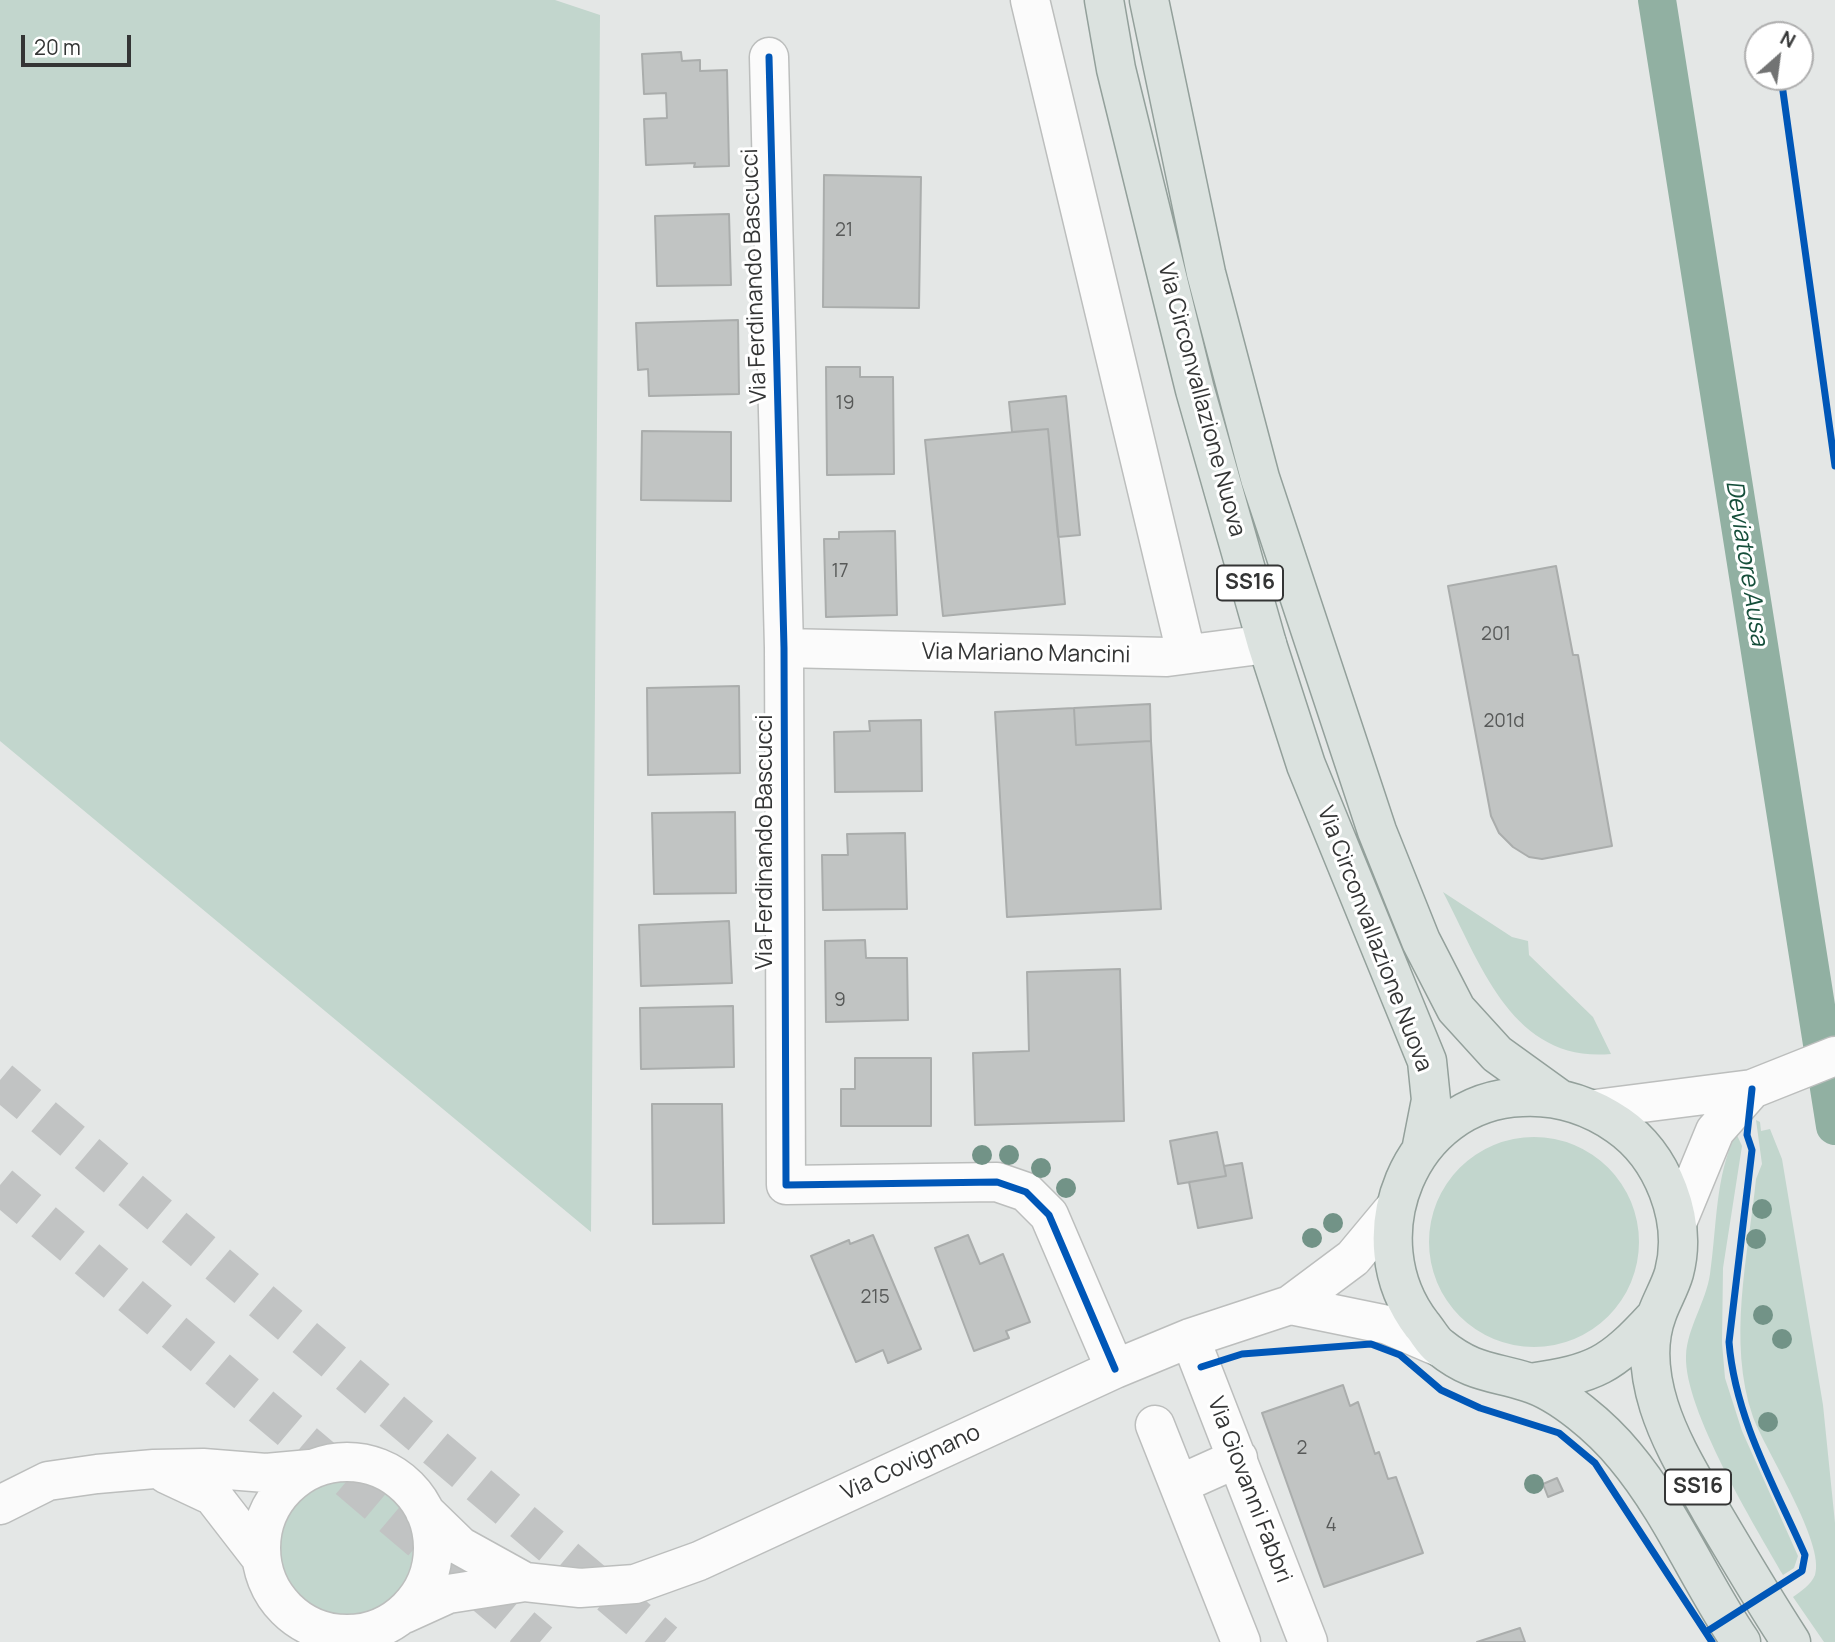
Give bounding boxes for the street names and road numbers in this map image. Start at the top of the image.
street label: Via Ferdinando Bascucci [737,148,773,404]
street label: Via Circonvallazione Nuova [1151,260,1251,540]
road number: SS16 [1217,566,1283,600]
street label: Via Mariano Mancini [921,638,1131,670]
street label: Via Ferdinando Bascucci [752,714,780,970]
street label: Via Circonvallazione Nuova [1311,802,1437,1076]
street label: Via Giovanni Fabbri [1201,1393,1297,1587]
street label: Via Covignano [837,1419,985,1507]
road number: SS16 [1665,1470,1731,1504]

